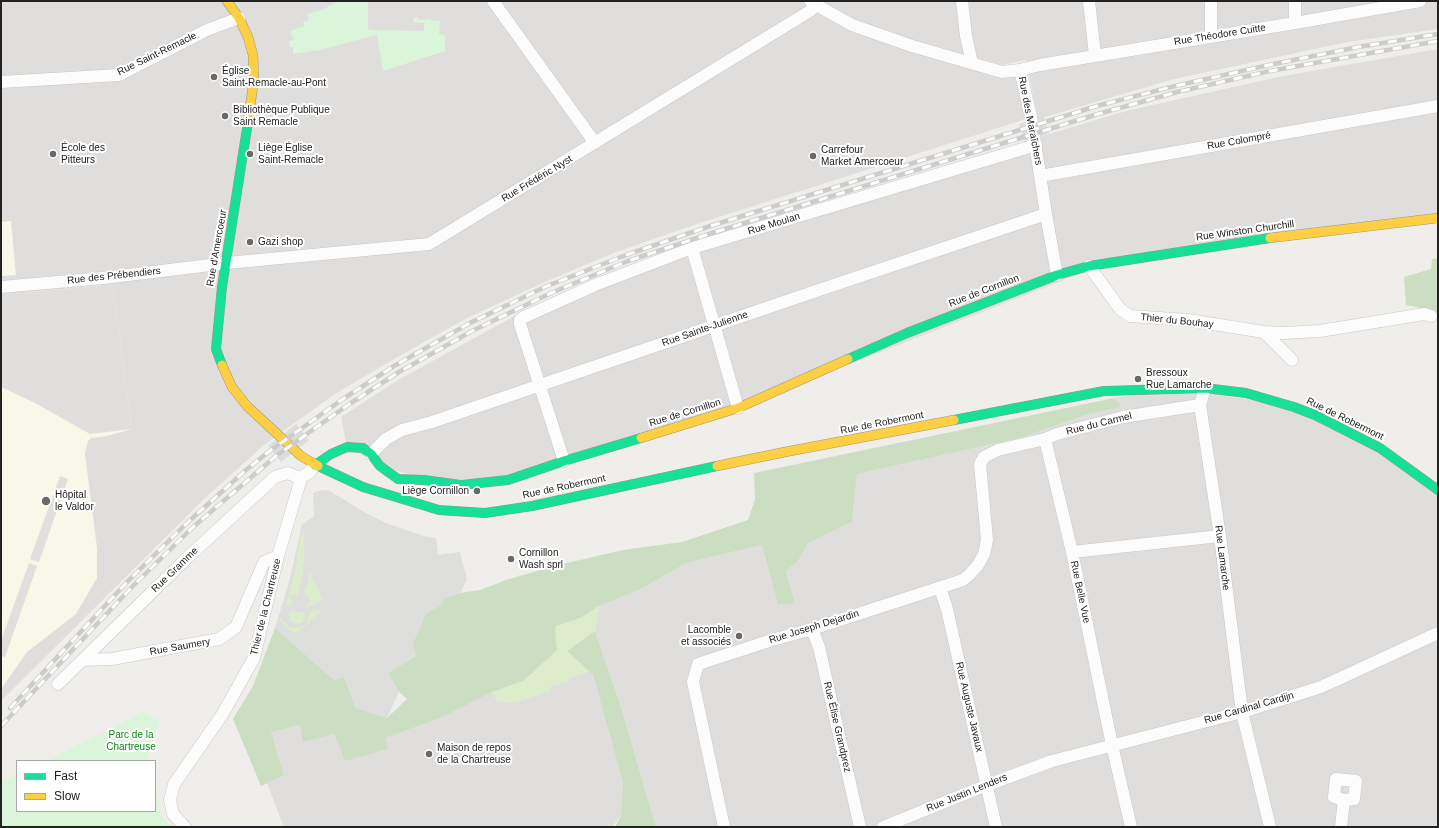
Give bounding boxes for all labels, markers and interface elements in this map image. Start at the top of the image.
street label: Rue Théodore Cuitte [1173,22,1267,48]
street label: Rue Saint-Remacle [115,30,199,78]
place label: Église Saint-Remacle-au-Pont [222,65,326,88]
marker: Église Saint-Remacle-au-Pont [209,72,219,82]
street label: Rue des Maraîchers [1016,76,1044,166]
place label: Bibliothèque Publique Saint Remacle [233,104,330,128]
marker: Bibliothèque Publique Saint Remacle [220,111,230,121]
street label: Rue Colompré [1206,129,1272,153]
place label: École des Pitteurs [61,142,105,166]
place label: Liège Église Saint-Remacle [258,142,324,166]
place label: Carrefour Market Amercoeur [821,144,903,168]
marker: École des Pitteurs [48,149,58,159]
marker: Liège Église Saint-Remacle [245,149,255,159]
marker: Carrefour Market Amercoeur [808,151,818,161]
street label: Rue Frédéric Nyst [499,153,575,205]
street label: Rue d'Amercoeur [204,209,230,287]
street label: Rue Moulan [746,210,802,238]
street label: Rue Winston Churchill [1195,218,1295,244]
place label: Gazi shop [258,236,303,248]
marker: Gazi shop [245,237,255,247]
street label: Rue des Prébendiers [67,265,161,287]
street label: Rue de Cornillon [947,272,1021,310]
street label: Rue Sainte-Julienne [660,309,750,349]
street label: Thier du Bouhay [1140,311,1214,331]
place label: Bressoux Rue Lamarche [1146,367,1212,390]
marker: Bressoux Rue Lamarche [1133,374,1143,384]
street label: Rue de Robermont [1304,395,1386,443]
street label: Rue de Cornillon [648,396,722,430]
street label: Rue de Robermont [839,409,925,437]
street label: Rue du Carmel [1065,410,1133,438]
street label: Rue de Robermont [521,472,607,502]
place label: Liège Cornillon [402,485,469,497]
marker: Liège Cornillon [472,486,482,496]
place label: Hôpital le Valdor [55,489,94,512]
marker: Hôpital le Valdor [40,495,52,507]
street label: Rue Lamarche [1212,525,1232,591]
street label: Rue Gramme [149,545,201,595]
place label: Cornillon Wash sprl [519,547,563,570]
marker: Cornillon Wash sprl [506,554,516,564]
street label: Thier de la Chartreuse [248,557,284,657]
street label: Rue Belle Vue [1068,560,1092,624]
street label: Rue Joseph Dejardin [768,608,860,646]
place label: Lacomble et associés [681,624,731,648]
marker: Lacomble et associés [734,631,744,641]
street label: Rue Saumery [149,636,211,658]
street label: Rue Auguste Javaux [953,661,985,753]
street label: Rue Élise Grandprez [821,680,853,774]
street label: Rue Cardinal Cardijn [1203,689,1295,727]
park label: Parc de la Chartreuse [106,729,156,752]
place label: Maison de repos de la Chartreuse [437,742,511,766]
marker: Maison de repos de la Chartreuse [424,749,434,759]
legend [16,760,156,812]
text: Fast [54,769,77,783]
street label: Rue Justin Lenders [925,771,1009,815]
text: Slow [54,789,80,803]

